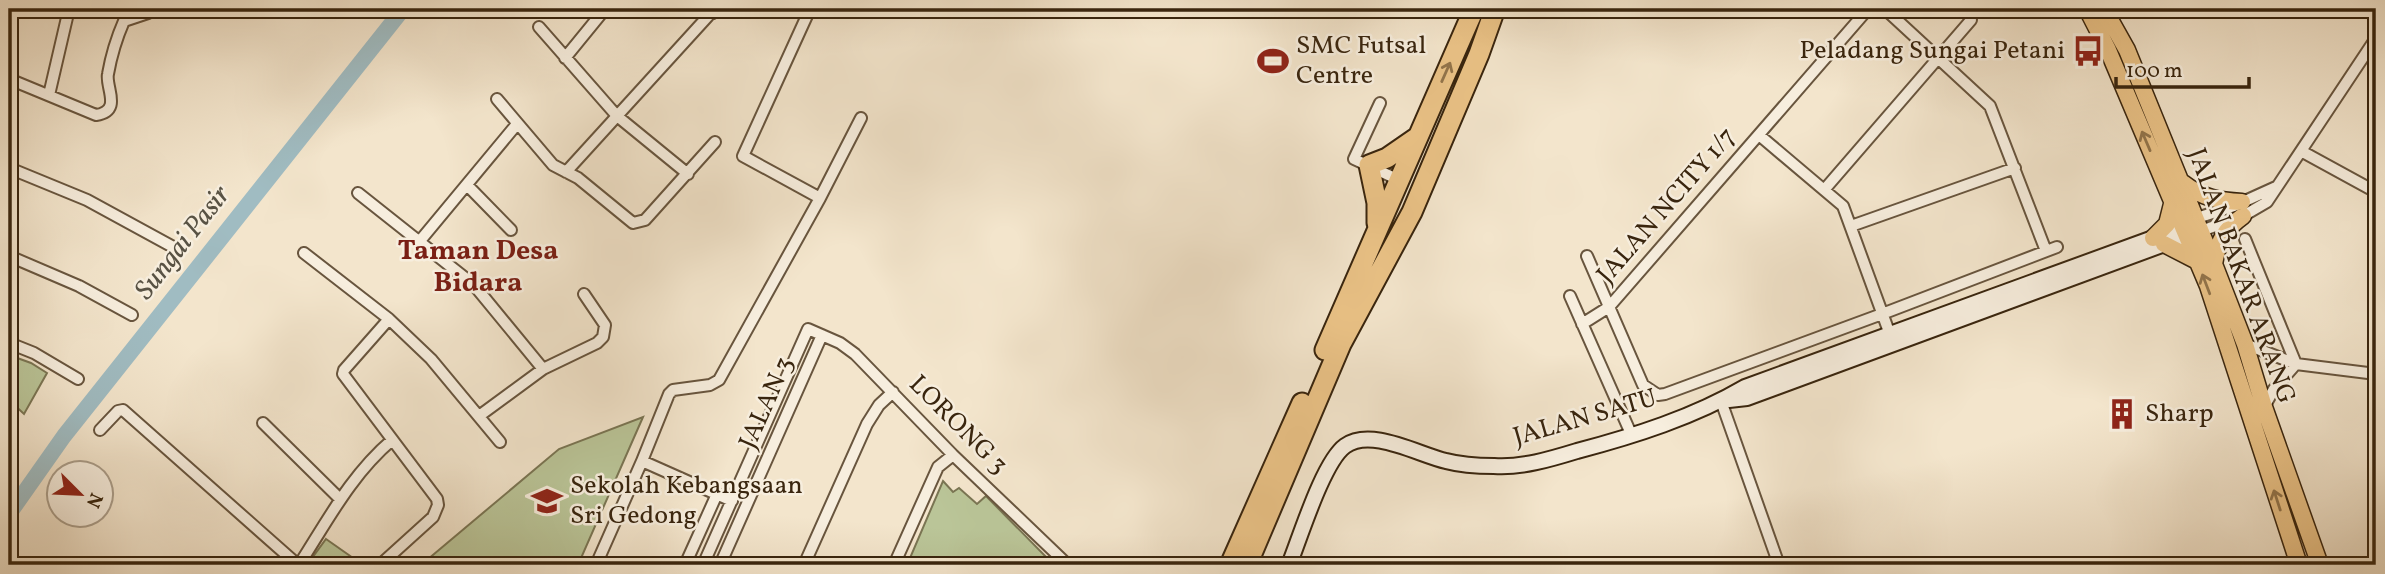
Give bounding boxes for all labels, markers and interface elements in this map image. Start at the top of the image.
place label: SMC Futsal Centre [1296,28,1426,94]
place label: Peladang Sungai Petani [1800,33,2065,69]
bus stop icon: Peladang Sungai Petani [2071,34,2105,68]
sports icon: SMC Futsal Centre [1256,44,1290,78]
scale bar [2116,46,2248,90]
text: 100 m [2126,57,2183,86]
one-way arrow [1440,62,1453,84]
street label: JALAN NCITY 1/7 [1589,120,1745,292]
one-way arrow [2138,131,2151,152]
street label: JALAN BAKAR ARANG [2178,143,2304,409]
water label: Sungai Pasir [126,177,240,308]
district label: Taman Desa Bidara [397,232,559,303]
one-way arrow [2199,274,2212,296]
street label: JALAN 3 [731,351,803,455]
street label: LORONG 3 [900,367,1016,483]
street label: JALAN SATU [1509,380,1661,456]
place label: Sharp [2145,396,2214,432]
building icon: Sharp [2105,397,2139,431]
north arrow [46,458,116,528]
place label: Sekolah Kebangsaan Sri Gedong [570,468,803,534]
school or university icon: Sekolah Kebangsaan Sri Gedong [530,484,564,518]
text: N [79,489,108,512]
one-way arrow [2270,490,2283,512]

